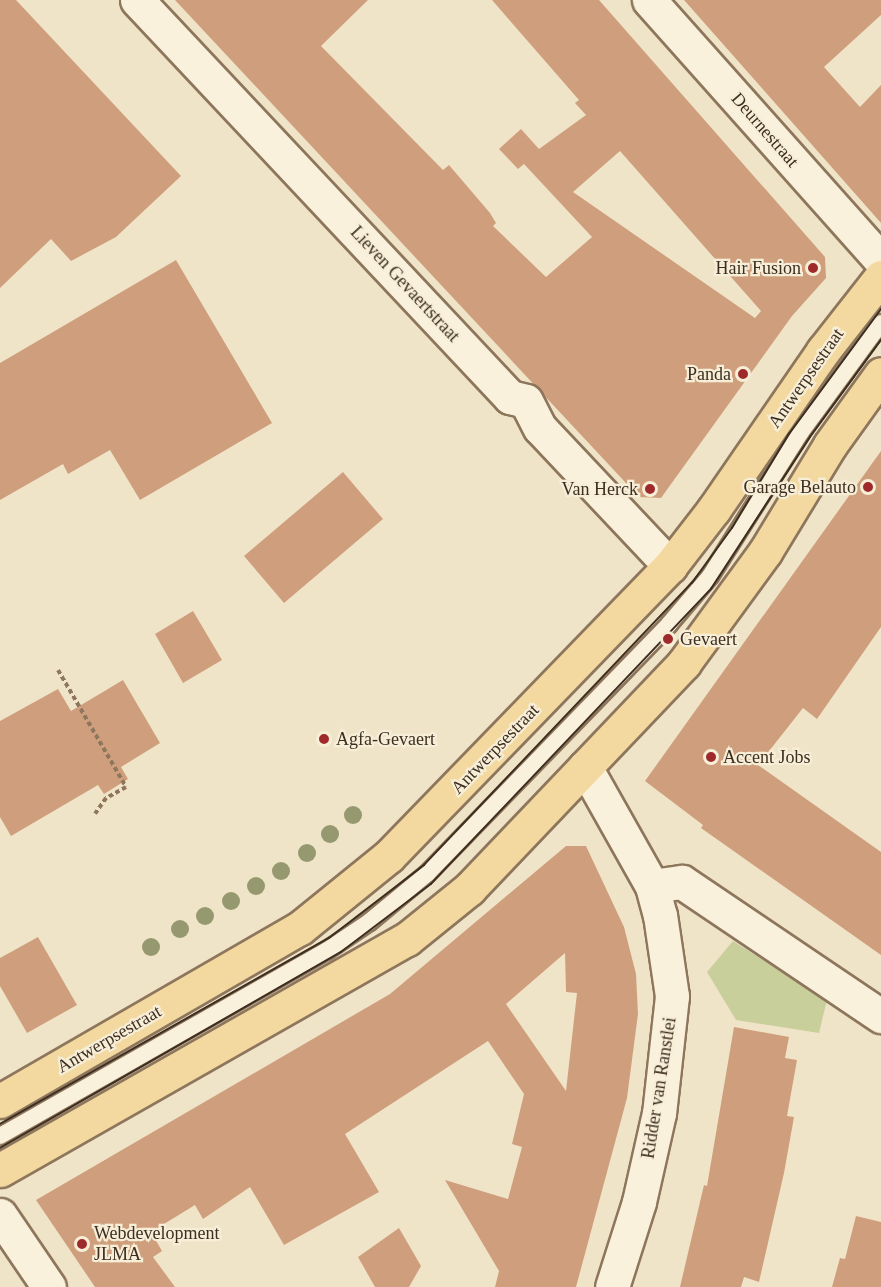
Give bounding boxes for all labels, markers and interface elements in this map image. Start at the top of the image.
street label: Deurnestraat [727,88,803,172]
street label: Lieven Gevaertstraat [346,222,464,346]
place label: Hair Fusion [716,257,801,279]
marker: Hair Fusion [806,261,820,275]
street label: Antwerpsestraat [764,324,848,432]
place label: Panda [687,363,731,385]
marker: Panda [736,367,750,381]
place label: Garage Belauto [744,476,856,498]
place label: Van Herck [562,478,638,500]
marker: Garage Belauto [861,480,875,494]
marker: Van Herck [643,482,657,496]
place label: Gevaert [680,628,737,650]
marker: Gevaert [661,632,675,646]
street label: Antwerpsestraat [447,699,543,799]
place label: Agfa-Gevaert [336,728,435,750]
marker: Agfa-Gevaert [317,732,331,746]
place label: Accent Jobs [723,746,810,768]
marker: Accent Jobs [704,750,718,764]
street label: Antwerpsestraat [53,1000,165,1078]
street label: Ridder van Ranstlei [637,1016,681,1160]
place label: Webdevelopment JLMA [94,1223,220,1266]
marker: Webdevelopment JLMA [75,1237,89,1251]

